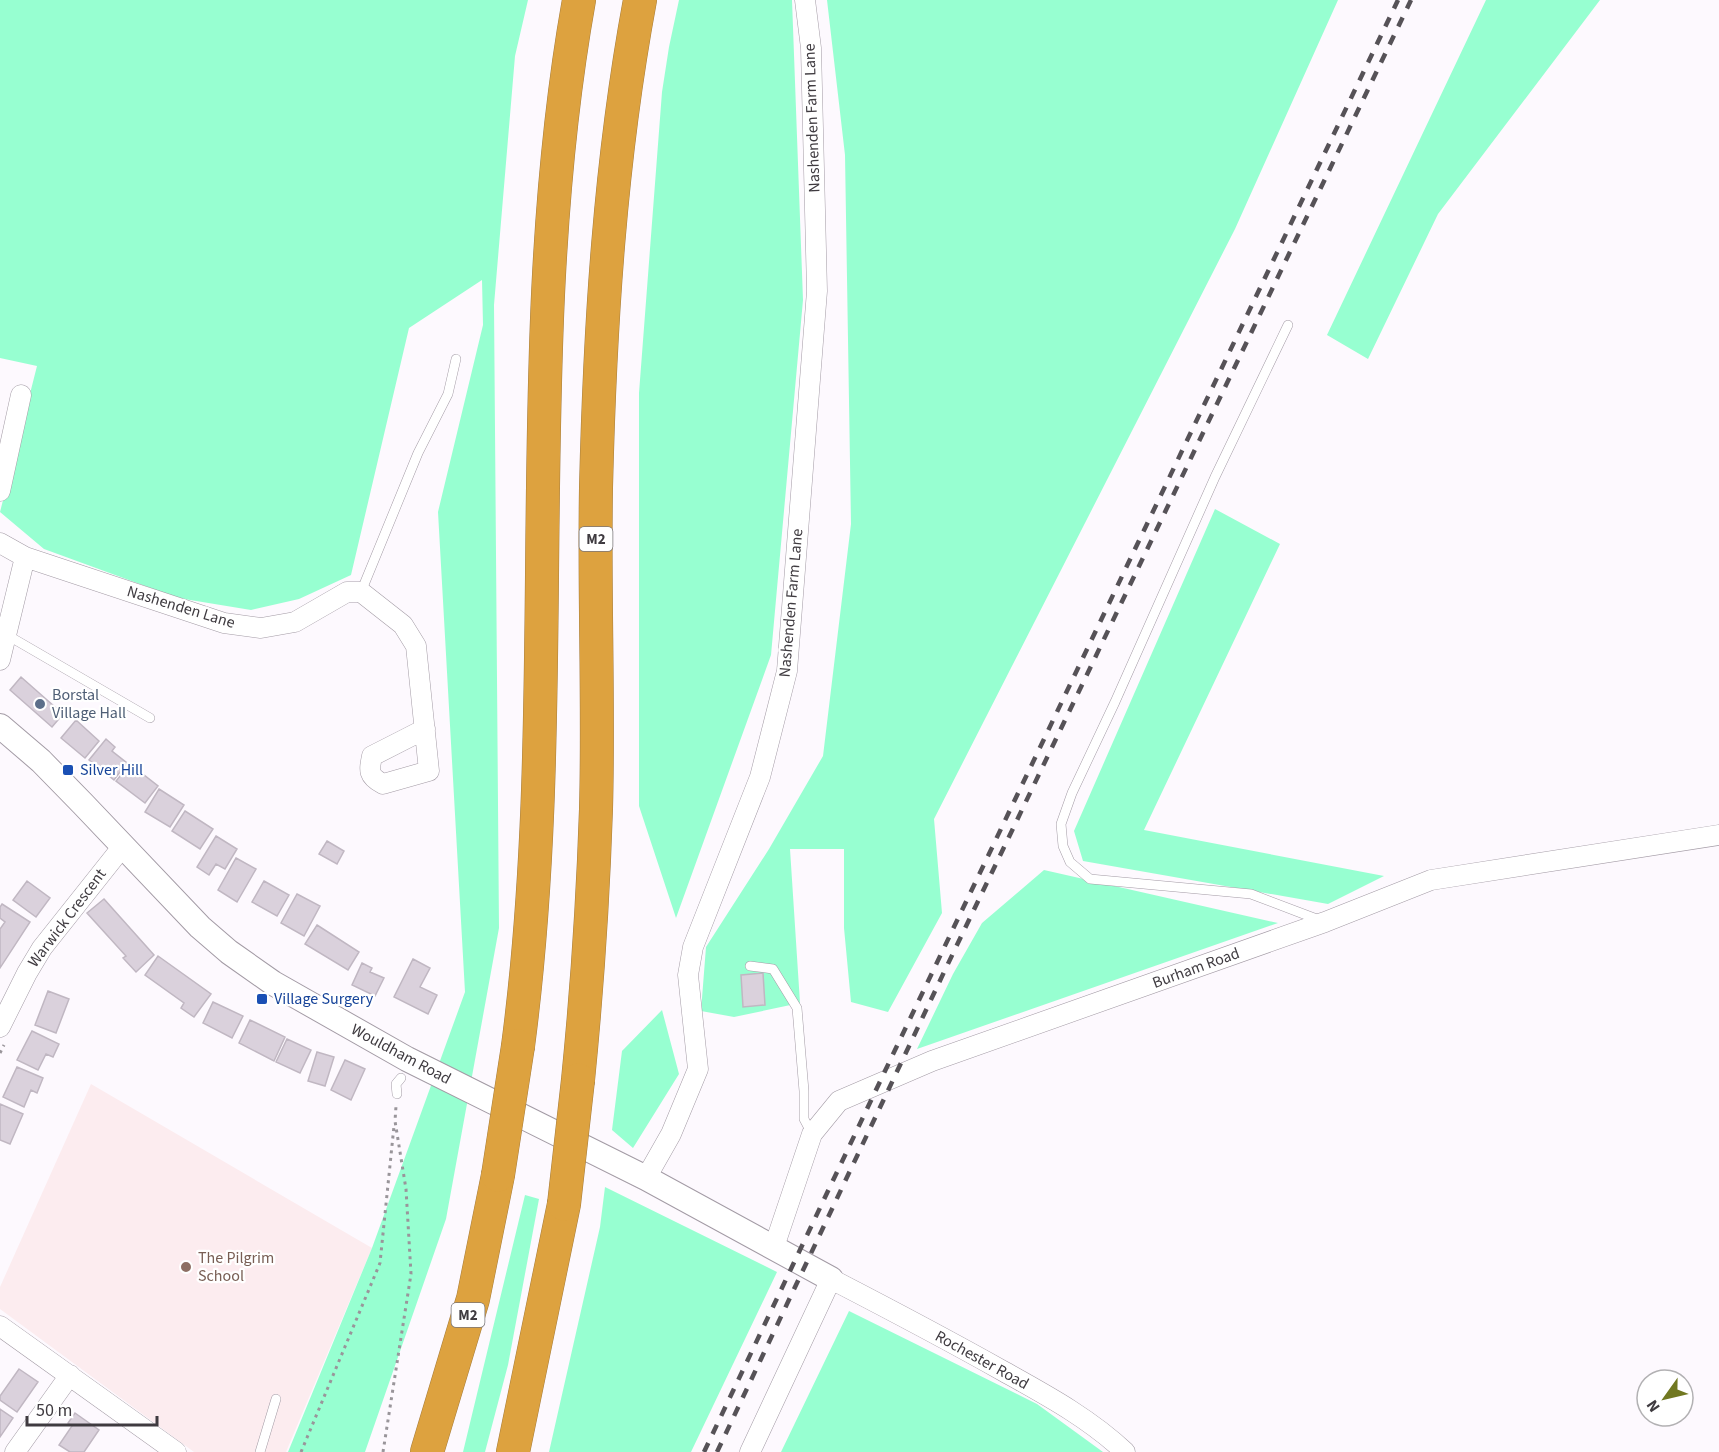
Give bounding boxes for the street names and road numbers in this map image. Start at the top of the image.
street label: Nashenden Farm Lane [798,43,826,193]
road number: M2 [580,527,612,551]
street label: Nashenden Farm Lane [774,528,808,678]
street label: Nashenden Lane [124,580,238,634]
street label: Warwick Crescent [23,864,112,972]
street label: Burham Road [1149,942,1243,994]
street label: Wouldham Road [347,1018,455,1090]
road number: M2 [452,1303,484,1327]
street label: Rochester Road [931,1325,1033,1395]

